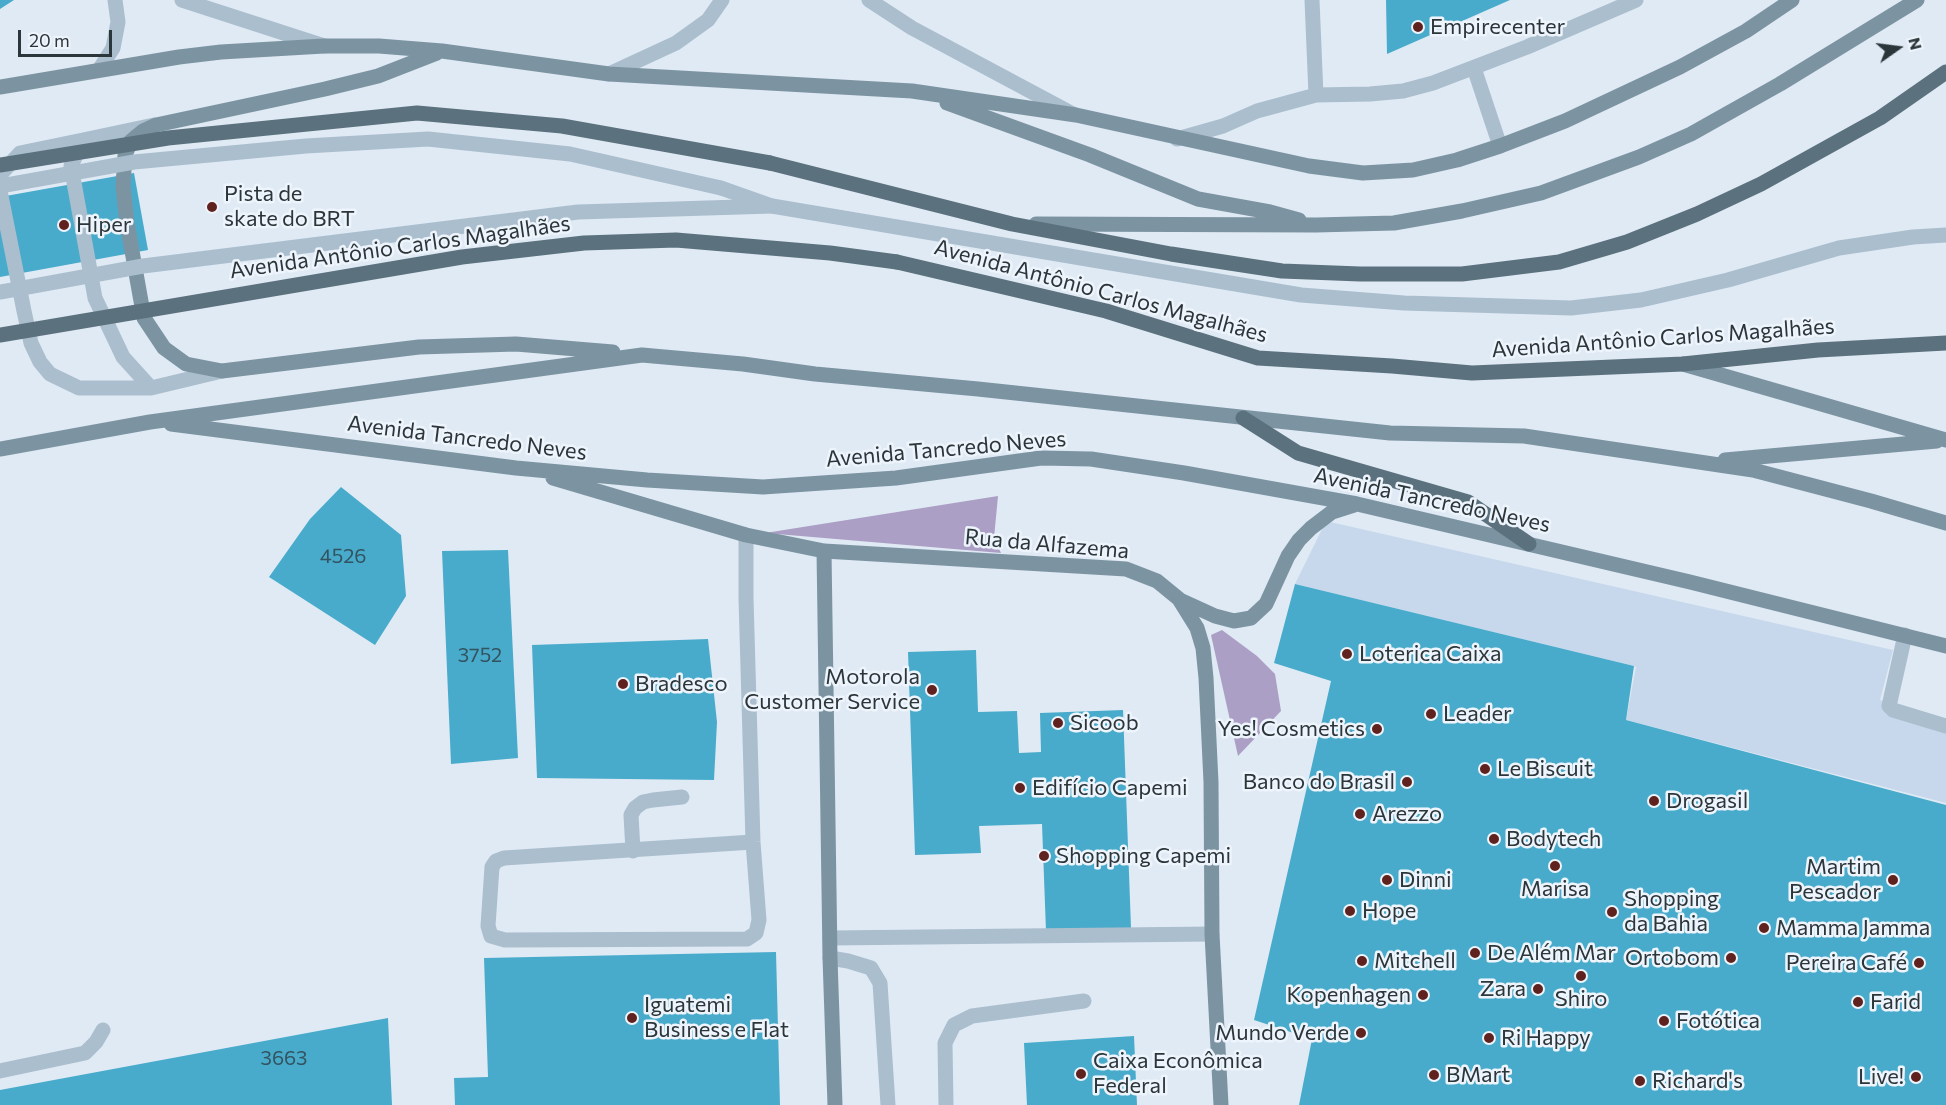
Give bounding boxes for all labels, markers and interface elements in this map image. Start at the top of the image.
place label: Empirecenter [1430,14,1565,40]
scale bar [21,18,116,56]
north arrow [1868,18,1928,78]
marker: Empirecenter [1411,20,1425,34]
text: 20 m [29,29,70,51]
text: N [1905,35,1927,52]
place label: Pista de skate do BRT [224,181,355,232]
marker: Pista de skate do BRT [205,200,219,214]
street label: Avenida Antônio Carlos Magalhães [228,210,572,284]
place label: Hiper [76,212,132,238]
marker: Hiper [57,218,71,232]
street label: Avenida Antônio Carlos Magalhães [932,234,1270,348]
street label: Avenida Antônio Carlos Magalhães [1491,313,1835,363]
street label: Avenida Tancredo Neves [346,410,588,466]
street label: Avenida Tancredo Neves [825,425,1067,473]
street label: Avenida Tancredo Neves [1311,462,1553,538]
street label: Rua da Alfazema [964,524,1130,564]
house number: 4526 [320,544,366,568]
place label: Loterica Caixa [1359,641,1502,667]
house number: 3752 [458,643,502,667]
marker: Loterica Caixa [1340,647,1354,661]
place label: Motorola Customer Service [744,664,920,716]
place label: Bradesco [635,671,728,697]
marker: Bradesco [616,677,630,691]
marker: Motorola Customer Service [925,683,939,697]
place label: Leader [1443,701,1512,727]
marker: Leader [1424,707,1438,721]
place label: Sicoob [1070,710,1139,736]
marker: Sicoob [1051,716,1065,730]
place label: Yes! Cosmetics [1217,716,1365,742]
marker: Yes! Cosmetics [1370,722,1384,736]
place label: Le Biscuit [1497,756,1593,782]
marker: Le Biscuit [1478,762,1492,776]
place label: Banco do Brasil [1243,769,1395,795]
place label: Edifício Capemi [1032,775,1188,801]
marker: Banco do Brasil [1400,775,1414,789]
marker: Edifício Capemi [1013,781,1027,795]
place label: Drogasil [1666,788,1748,814]
marker: Drogasil [1647,794,1661,808]
place label: Arezzo [1372,801,1442,827]
marker: Arezzo [1353,807,1367,821]
place label: Bodytech [1506,826,1601,852]
marker: Bodytech [1487,832,1501,846]
place label: Shopping Capemi [1056,843,1231,869]
marker: Shopping Capemi [1037,849,1051,863]
place label: Martim Pescador [1789,854,1881,906]
marker: Marisa [1548,859,1562,873]
place label: Dinni [1399,867,1452,893]
marker: Dinni [1380,873,1394,887]
marker: Martim Pescador [1886,873,1900,887]
place label: Marisa [1521,876,1589,902]
place label: Shopping da Bahia [1624,886,1719,938]
place label: Hope [1362,898,1416,924]
marker: Hope [1343,904,1357,918]
marker: Shopping da Bahia [1605,905,1619,919]
place label: Mamma Jamma [1776,915,1930,941]
marker: Mamma Jamma [1757,921,1771,935]
place label: De Além Mar [1487,940,1616,966]
place label: Ortobom [1625,945,1719,971]
marker: De Além Mar [1468,946,1482,960]
place label: Mitchell [1374,948,1456,974]
place label: Pereira Café [1786,950,1907,976]
marker: Ortobom [1724,951,1738,965]
marker: Mitchell [1355,954,1369,968]
marker: Pereira Café [1912,956,1926,970]
marker: Shiro [1574,969,1588,983]
place label: Zara [1480,976,1526,1002]
place label: Kopenhagen [1287,982,1411,1008]
marker: Zara [1531,982,1545,996]
place label: Shiro [1555,986,1607,1012]
marker: Kopenhagen [1416,988,1430,1002]
place label: Farid [1870,989,1921,1015]
place label: Iguatemi Business e Flat [644,992,789,1044]
marker: Farid [1851,995,1865,1009]
place label: Fotótica [1676,1008,1760,1034]
marker: Iguatemi Business e Flat [625,1011,639,1025]
marker: Fotótica [1657,1014,1671,1028]
place label: Mundo Verde [1215,1020,1349,1046]
place label: Ri Happy [1501,1025,1591,1051]
marker: Mundo Verde [1354,1026,1368,1040]
marker: Ri Happy [1482,1031,1496,1045]
house number: 3663 [260,1046,308,1070]
place label: Caixa Econômica Federal [1093,1048,1263,1100]
place label: BMart [1446,1062,1510,1088]
place label: Live! [1858,1064,1904,1090]
marker: Caixa Econômica Federal [1074,1067,1088,1081]
marker: BMart [1427,1068,1441,1082]
place label: Richard's [1652,1068,1743,1094]
marker: Live! [1909,1070,1923,1084]
marker: Richard's [1633,1074,1647,1088]

